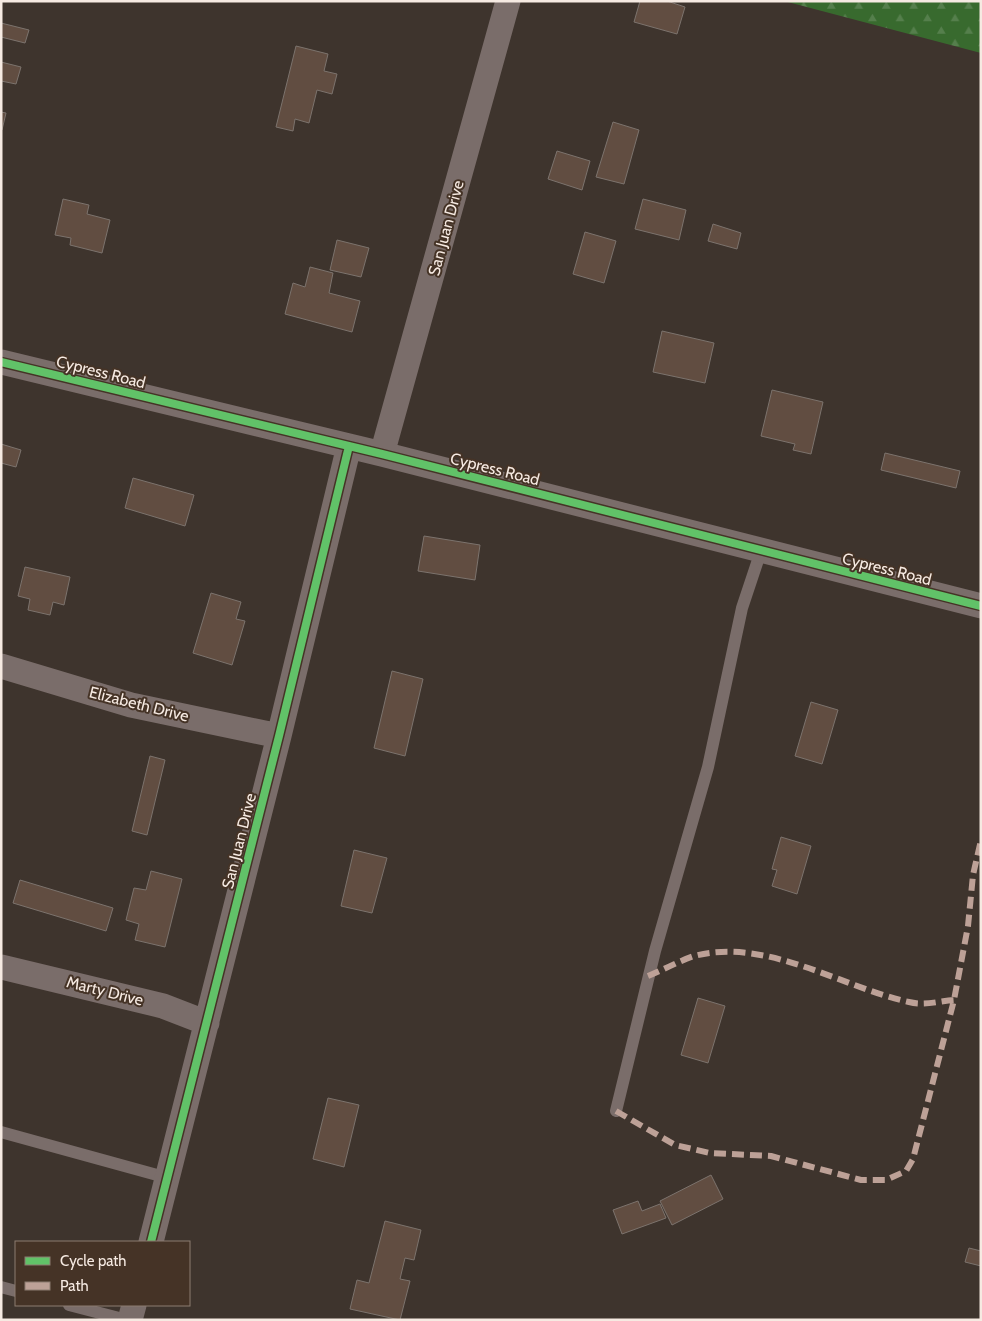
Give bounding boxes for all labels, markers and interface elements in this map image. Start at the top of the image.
street label: San Juan Drive [424,178,468,278]
street label: Cypress Road [54,352,148,392]
street label: Cypress Road [448,449,542,489]
street label: Cypress Road [840,549,934,589]
street label: Elizabeth Drive [87,682,191,726]
street label: San Juan Drive [218,791,260,891]
street label: Marty Drive [65,972,145,1010]
legend [15,1241,190,1306]
text: Cycle path [60,1252,126,1270]
text: Path [60,1277,89,1295]

